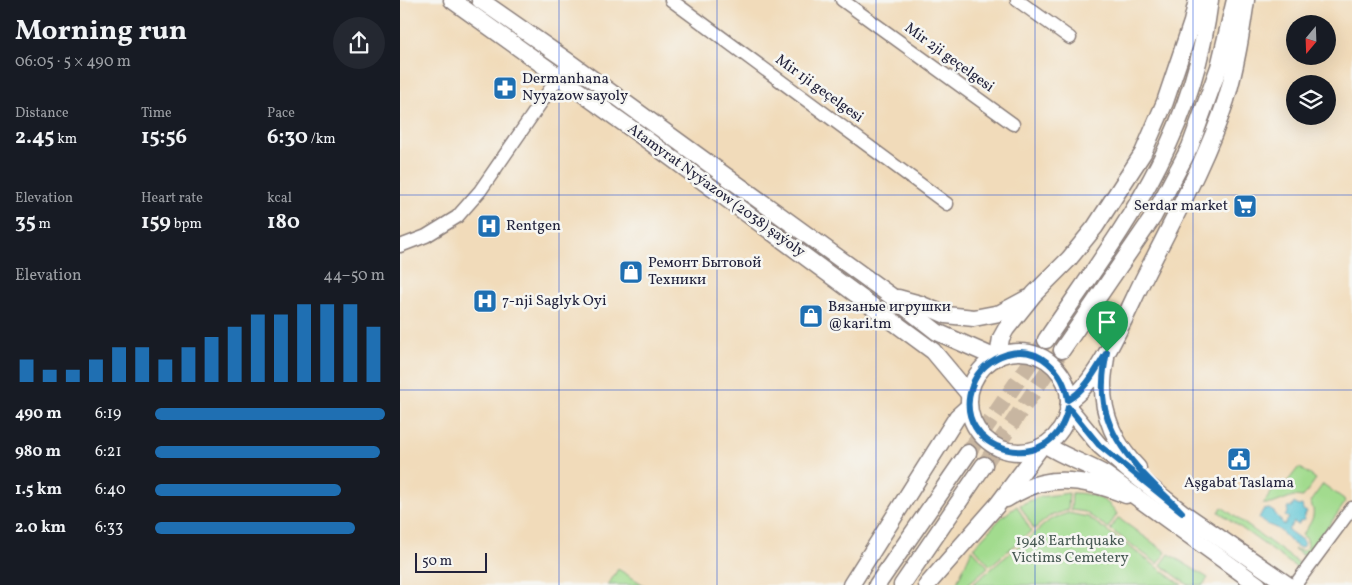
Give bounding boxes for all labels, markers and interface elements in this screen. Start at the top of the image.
text: Morning run [15,12,187,51]
north arrow [1286,15,1336,65]
map controls [1286,15,1336,125]
button: share [333,17,385,69]
street label: Mir 2ji geçelgesi [900,18,998,98]
street label: Mir 1ji geçelgesi [771,50,867,128]
text: 06:05 · 5 × 490 m [15,51,131,73]
place label: Dermanhana Nyyazow sayoly [522,69,628,107]
pharmacy icon: Dermanhana Nyyazow sayoly [492,75,518,101]
button: layers [1286,75,1336,125]
text: Distance [15,104,69,123]
text: Time [141,104,172,123]
text: Pace [267,104,295,123]
street label: Atamyrat Nyýazow (2038) şaýoly [623,119,809,263]
text: 2.45 [15,123,54,152]
text: 15:56 [141,123,187,152]
text: 6:30 [267,123,308,152]
text: km [54,130,77,149]
text: /km [308,130,336,149]
text: Elevation [15,189,73,208]
text: Heart rate [141,189,203,208]
text: kcal [267,189,292,208]
supermarket icon: Serdar market [1232,193,1258,219]
place label: Serdar market [1134,196,1228,217]
text: 35 [15,208,36,237]
text: 159 [141,208,171,237]
text: 180 [267,208,300,237]
hospital icon: Rentgen [476,213,502,239]
text: m [36,215,51,234]
text: bpm [171,215,202,234]
place label: Rentgen [506,216,561,237]
place label: Ремонт Бытовой Техники [648,253,761,291]
shop icon: Ремонт Бытовой Техники [618,259,644,285]
text: Elevation [15,265,82,287]
text: 44–50 m [323,265,385,287]
hospital icon: 7-nji Saglyk Oyi [472,288,498,314]
place label: 7-nji Saglyk Oyi [502,291,606,312]
place label: Вязаные игрушки @kari.tm [828,297,951,335]
pin [1086,301,1128,352]
shop icon: Вязаные игрушки @kari.tm [798,303,824,329]
icon: arrive [1093,308,1121,336]
text: 490 m [15,403,62,425]
text: 6:19 [95,403,121,425]
text: 980 m [15,441,61,463]
text: 6:21 [95,441,122,463]
public building icon: Aşgabat Taslama [1226,446,1252,472]
place label: Aşgabat Taslama [1184,473,1294,494]
text: 1.5 km [15,479,62,501]
text: 6:40 [95,479,126,501]
text: 2.0 km [15,517,66,539]
text: 6:33 [95,517,123,539]
park label: 1948 Earthquake Victims Cemetery [1011,531,1129,569]
scale bar [415,550,488,573]
text: 50 m [422,552,452,571]

